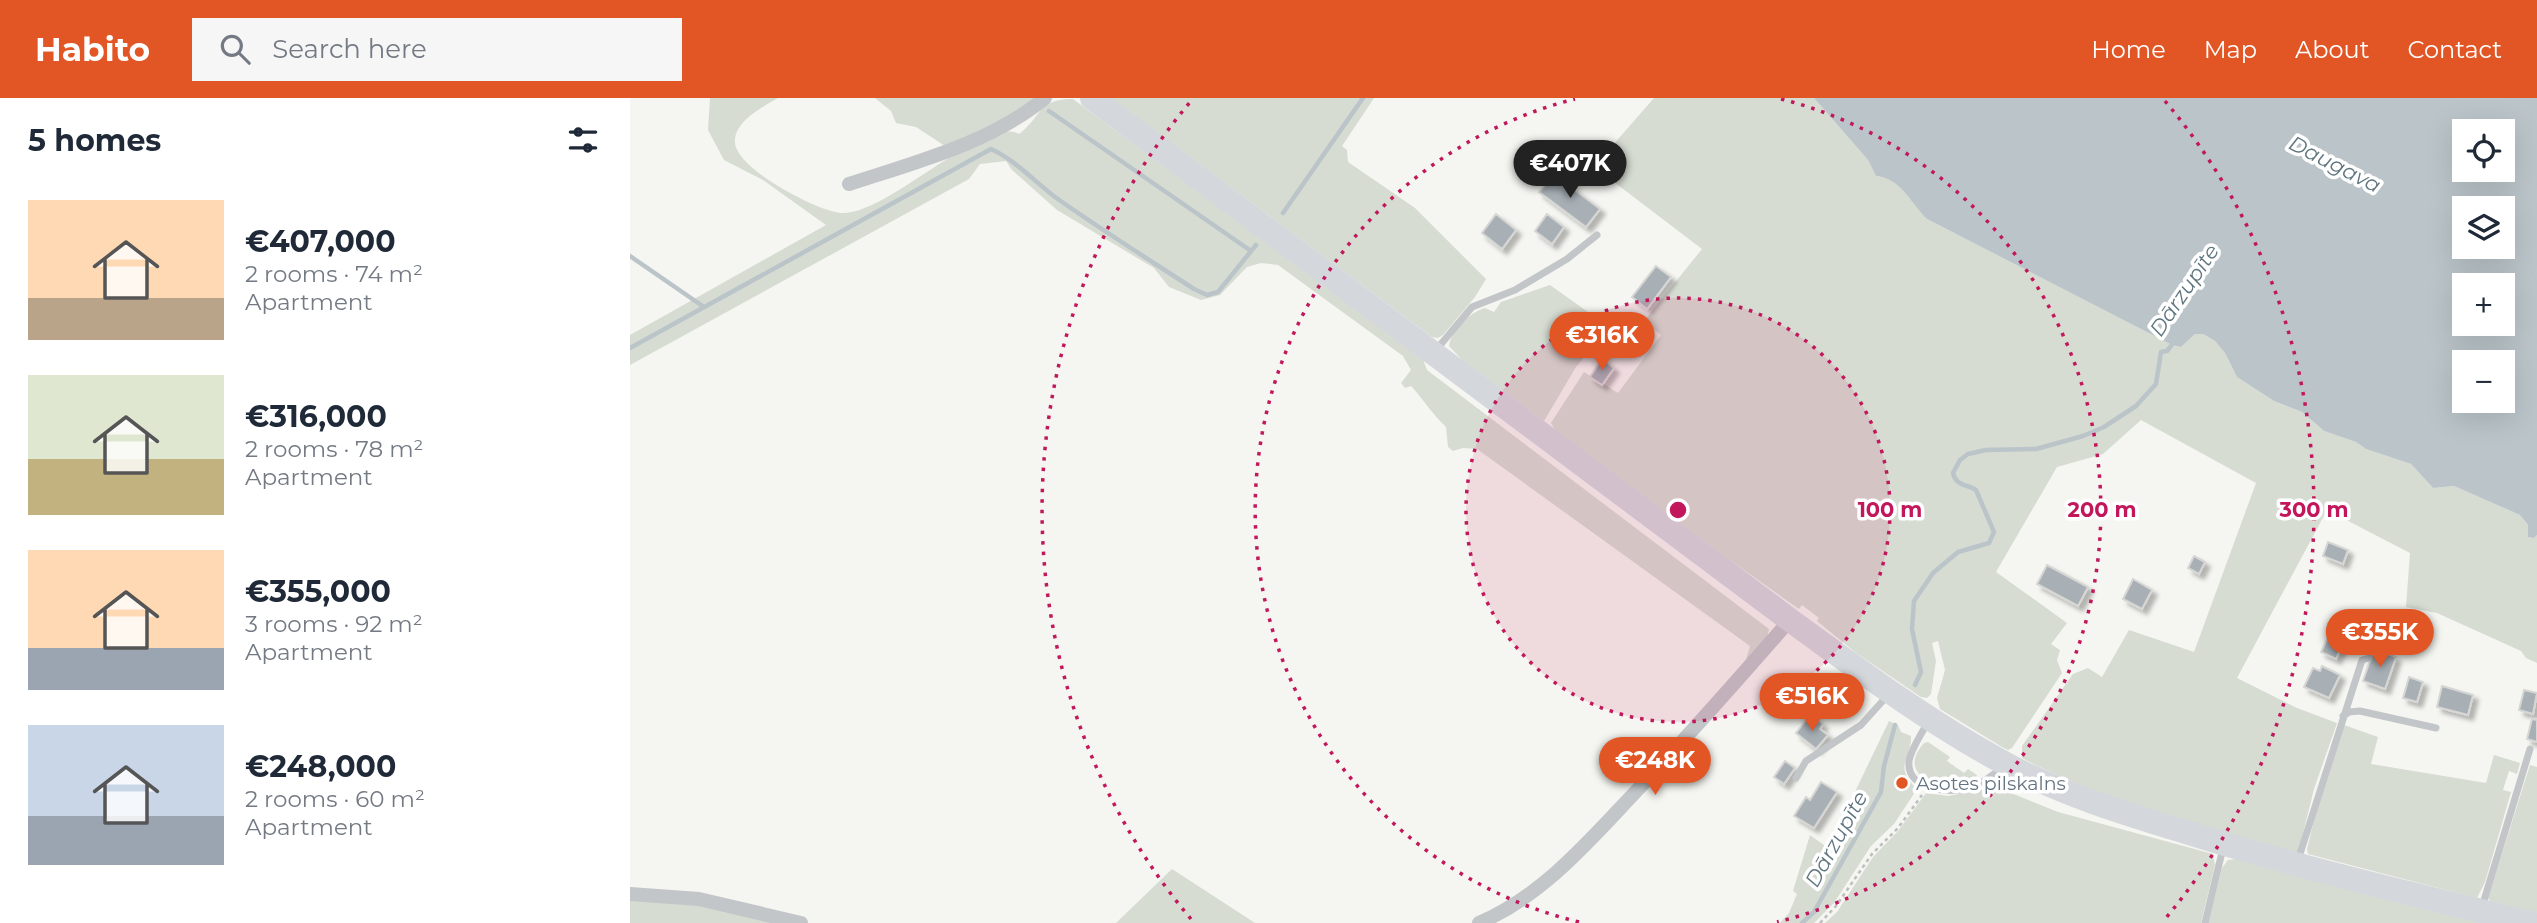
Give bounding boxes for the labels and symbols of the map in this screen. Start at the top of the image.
water label: Daugava [2285,130,2385,198]
pin: €407K [1521,140,1619,200]
water label: Dārzupīte [2144,239,2224,341]
pin: €316K [1553,313,1651,372]
text: 100 m [1858,497,1922,522]
text: 200 m [2068,497,2136,522]
text: 300 m [2279,497,2348,522]
centre of rings [1666,498,1690,522]
pin: €355K [2331,610,2429,669]
pin: €516K [1763,674,1861,733]
pin: €248K [1606,738,1704,797]
place label: Asotes pilskalns [1916,772,2066,795]
marker: Asotes pilskalns [1894,775,1910,791]
water label: Dārzupīte [1799,787,1873,891]

